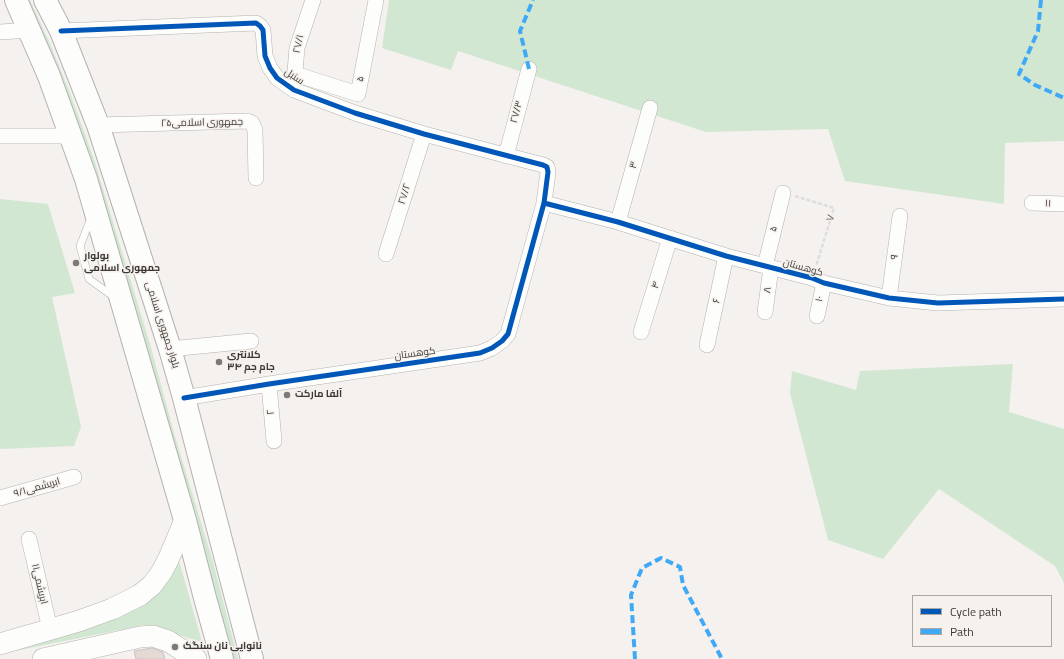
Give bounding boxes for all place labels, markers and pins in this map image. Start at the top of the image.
place label: بولوار جمهوری اسلامی [84,251,160,274]
marker: بولوار جمهوری اسلامی [71,258,81,268]
place label: کلانتری ۳۴ جام جم [227,350,275,374]
marker: کلانتری ۳۴ جام جم [214,357,224,367]
place label: آلفا مارکت [295,389,342,401]
marker: آلفا مارکت [282,390,292,400]
place label: نانوایی نان سنگک [183,641,262,653]
marker: نانوایی نان سنگک [170,642,180,652]

